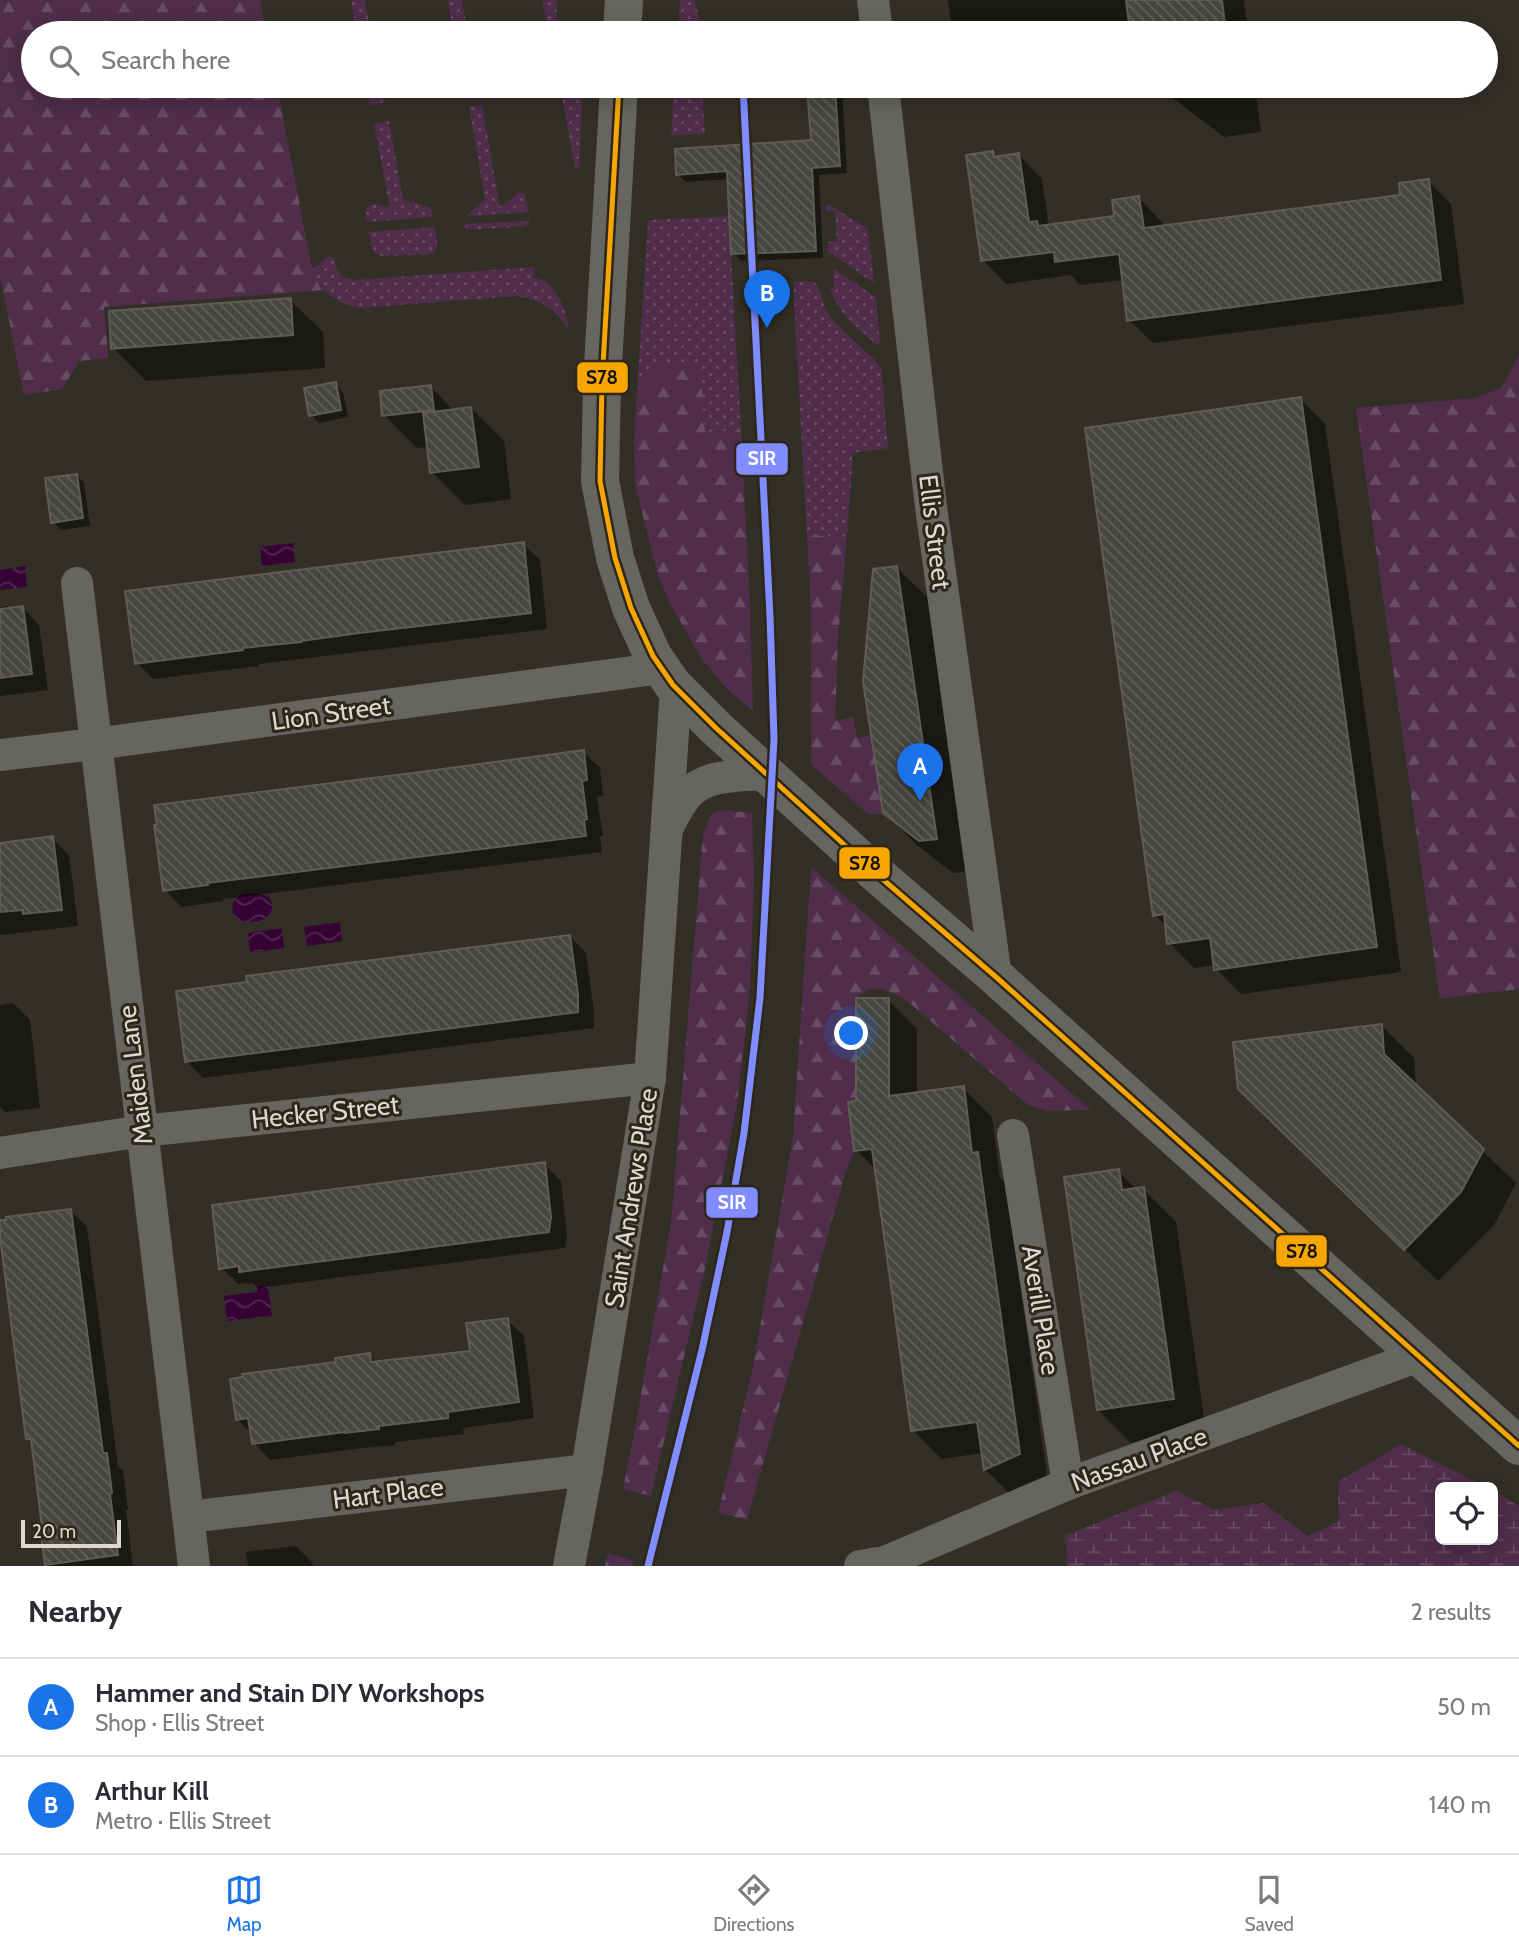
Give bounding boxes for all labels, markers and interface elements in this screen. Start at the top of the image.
search box [21,21,1498,98]
icon: search [45,41,83,79]
text: Search here [101,44,230,76]
pin: B [744,270,790,328]
line badge: S78 [576,361,629,394]
text: S78 [586,366,618,389]
line badge: SIR [735,442,789,476]
text: SIR [748,447,776,470]
street label: Ellis Street [912,473,958,592]
street label: Lion Street [269,689,393,737]
pin: A [897,743,943,801]
line badge: S78 [838,846,891,880]
text: S78 [849,852,881,875]
street label: Maiden Lane [111,1003,159,1147]
your location [834,1016,868,1050]
street label: Saint Andrews Place [598,1086,664,1310]
street label: Hecker Street [250,1088,401,1136]
line badge: SIR [705,1186,759,1219]
text: SIR [718,1191,746,1214]
line badge: S78 [1275,1234,1328,1268]
text: S78 [1286,1240,1318,1263]
street label: Averill Place [1015,1243,1067,1377]
street label: Nassau Place [1067,1420,1211,1498]
street label: Hart Place [331,1470,445,1516]
map controls [1435,1482,1498,1545]
button: locate [1435,1482,1498,1545]
scale bar [21,1517,121,1549]
text: 20 m [32,1520,76,1543]
text: Nearby [28,1593,122,1630]
text: 2 results [1411,1598,1491,1626]
text: Hammer and Stain DIY Workshops [95,1677,484,1709]
text: A [44,1693,58,1721]
text: 50 m [1437,1693,1491,1721]
text: Shop · Ellis Street [95,1709,264,1737]
text: Arthur Kill [95,1775,209,1807]
text: B [44,1791,58,1819]
text: 140 m [1429,1791,1491,1819]
text: Metro · Ellis Street [95,1807,271,1835]
tab: Map [225,1871,263,1936]
tab: Directions [713,1871,794,1936]
tab: Saved [1245,1871,1294,1936]

